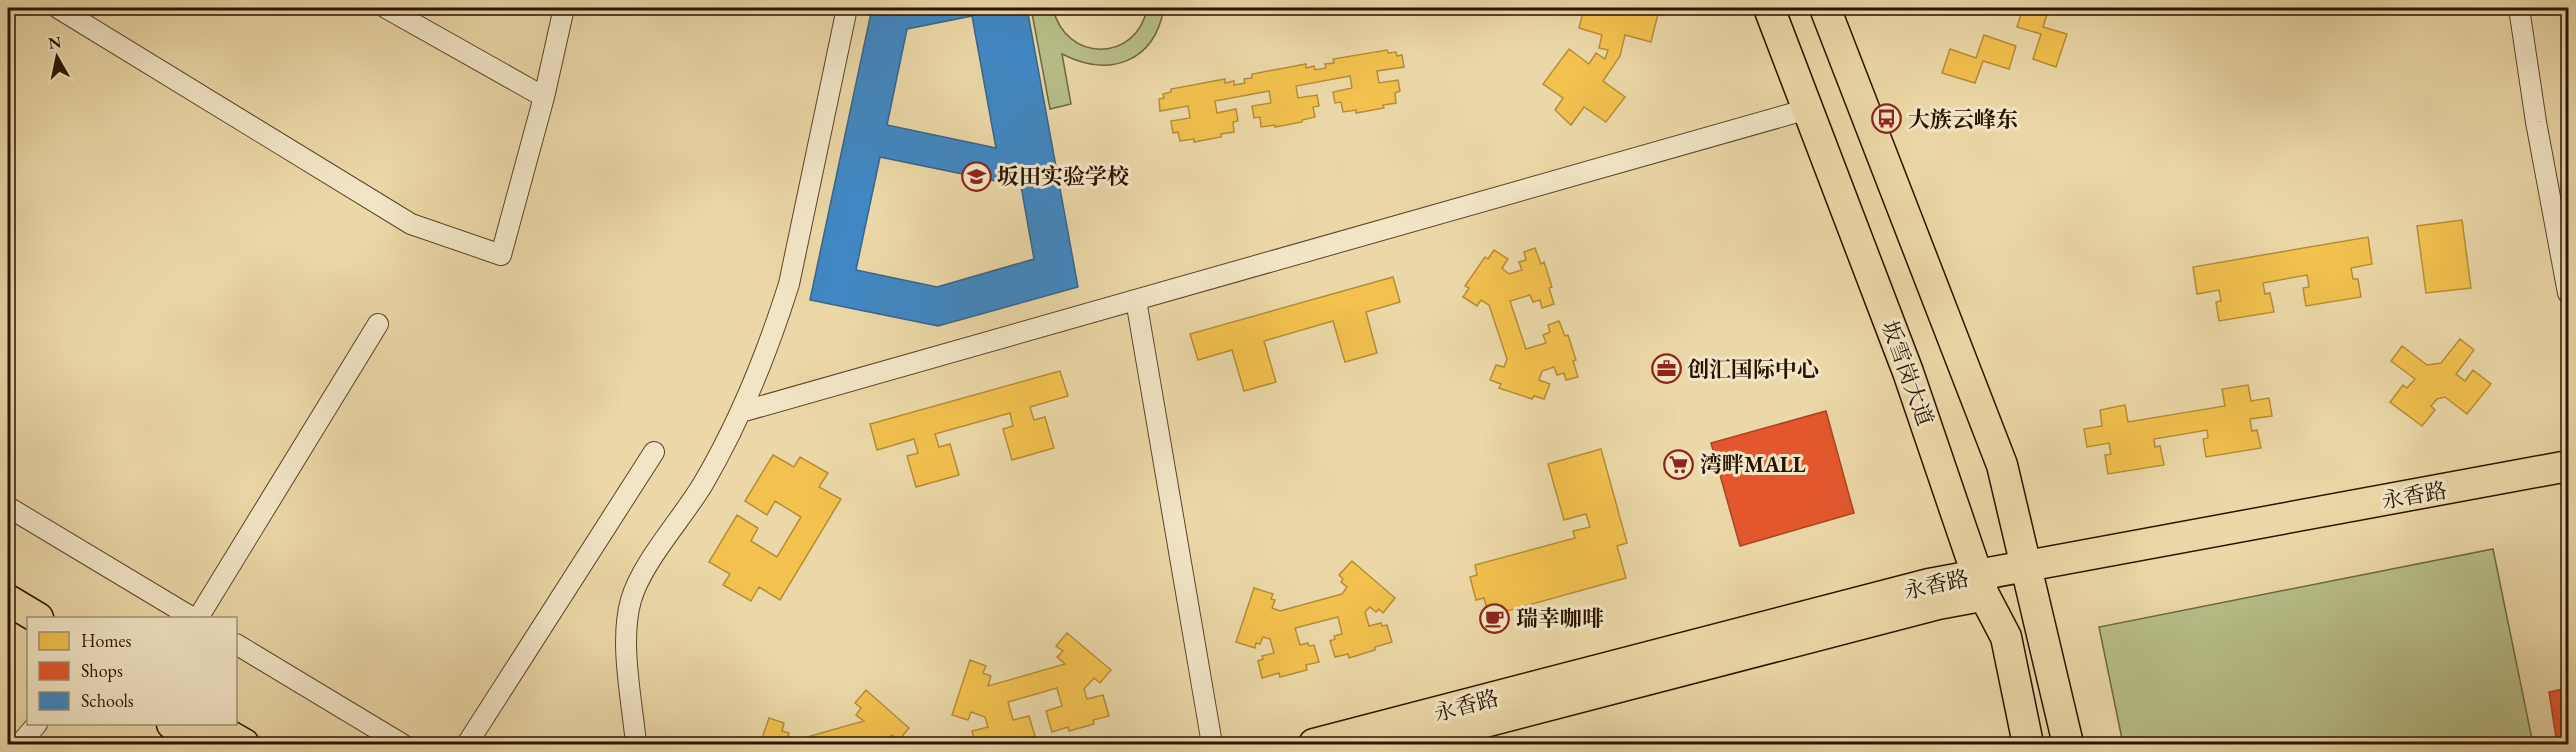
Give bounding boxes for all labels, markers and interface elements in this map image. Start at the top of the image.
north arrow [27,27,87,87]
text: N [47,31,63,54]
bus stop icon: 大族云峰东 [1871,103,1903,135]
place label: 大族云峰东 [1908,105,2018,134]
school or university icon: 坂田实验学校 [960,160,992,192]
place label: 坂田实验学校 [997,162,1129,191]
street label: 坂雪岗大道 [1875,317,1940,430]
office icon: 创汇国际中心 [1650,353,1682,385]
place label: 创汇国际中心 [1687,355,1819,384]
supermarket icon: 湾畔MALL [1663,448,1695,480]
place label: 湾畔MALL [1700,450,1806,479]
street label: 永香路 [2379,475,2449,516]
street label: 永香路 [1901,563,1971,606]
cafe icon: 瑞幸咖啡 [1479,602,1511,634]
place label: 瑞幸咖啡 [1516,604,1604,633]
legend [27,617,237,725]
text: Homes [81,629,132,652]
text: Shops [81,659,123,682]
street label: 永香路 [1430,683,1502,728]
text: Schools [81,689,134,712]

